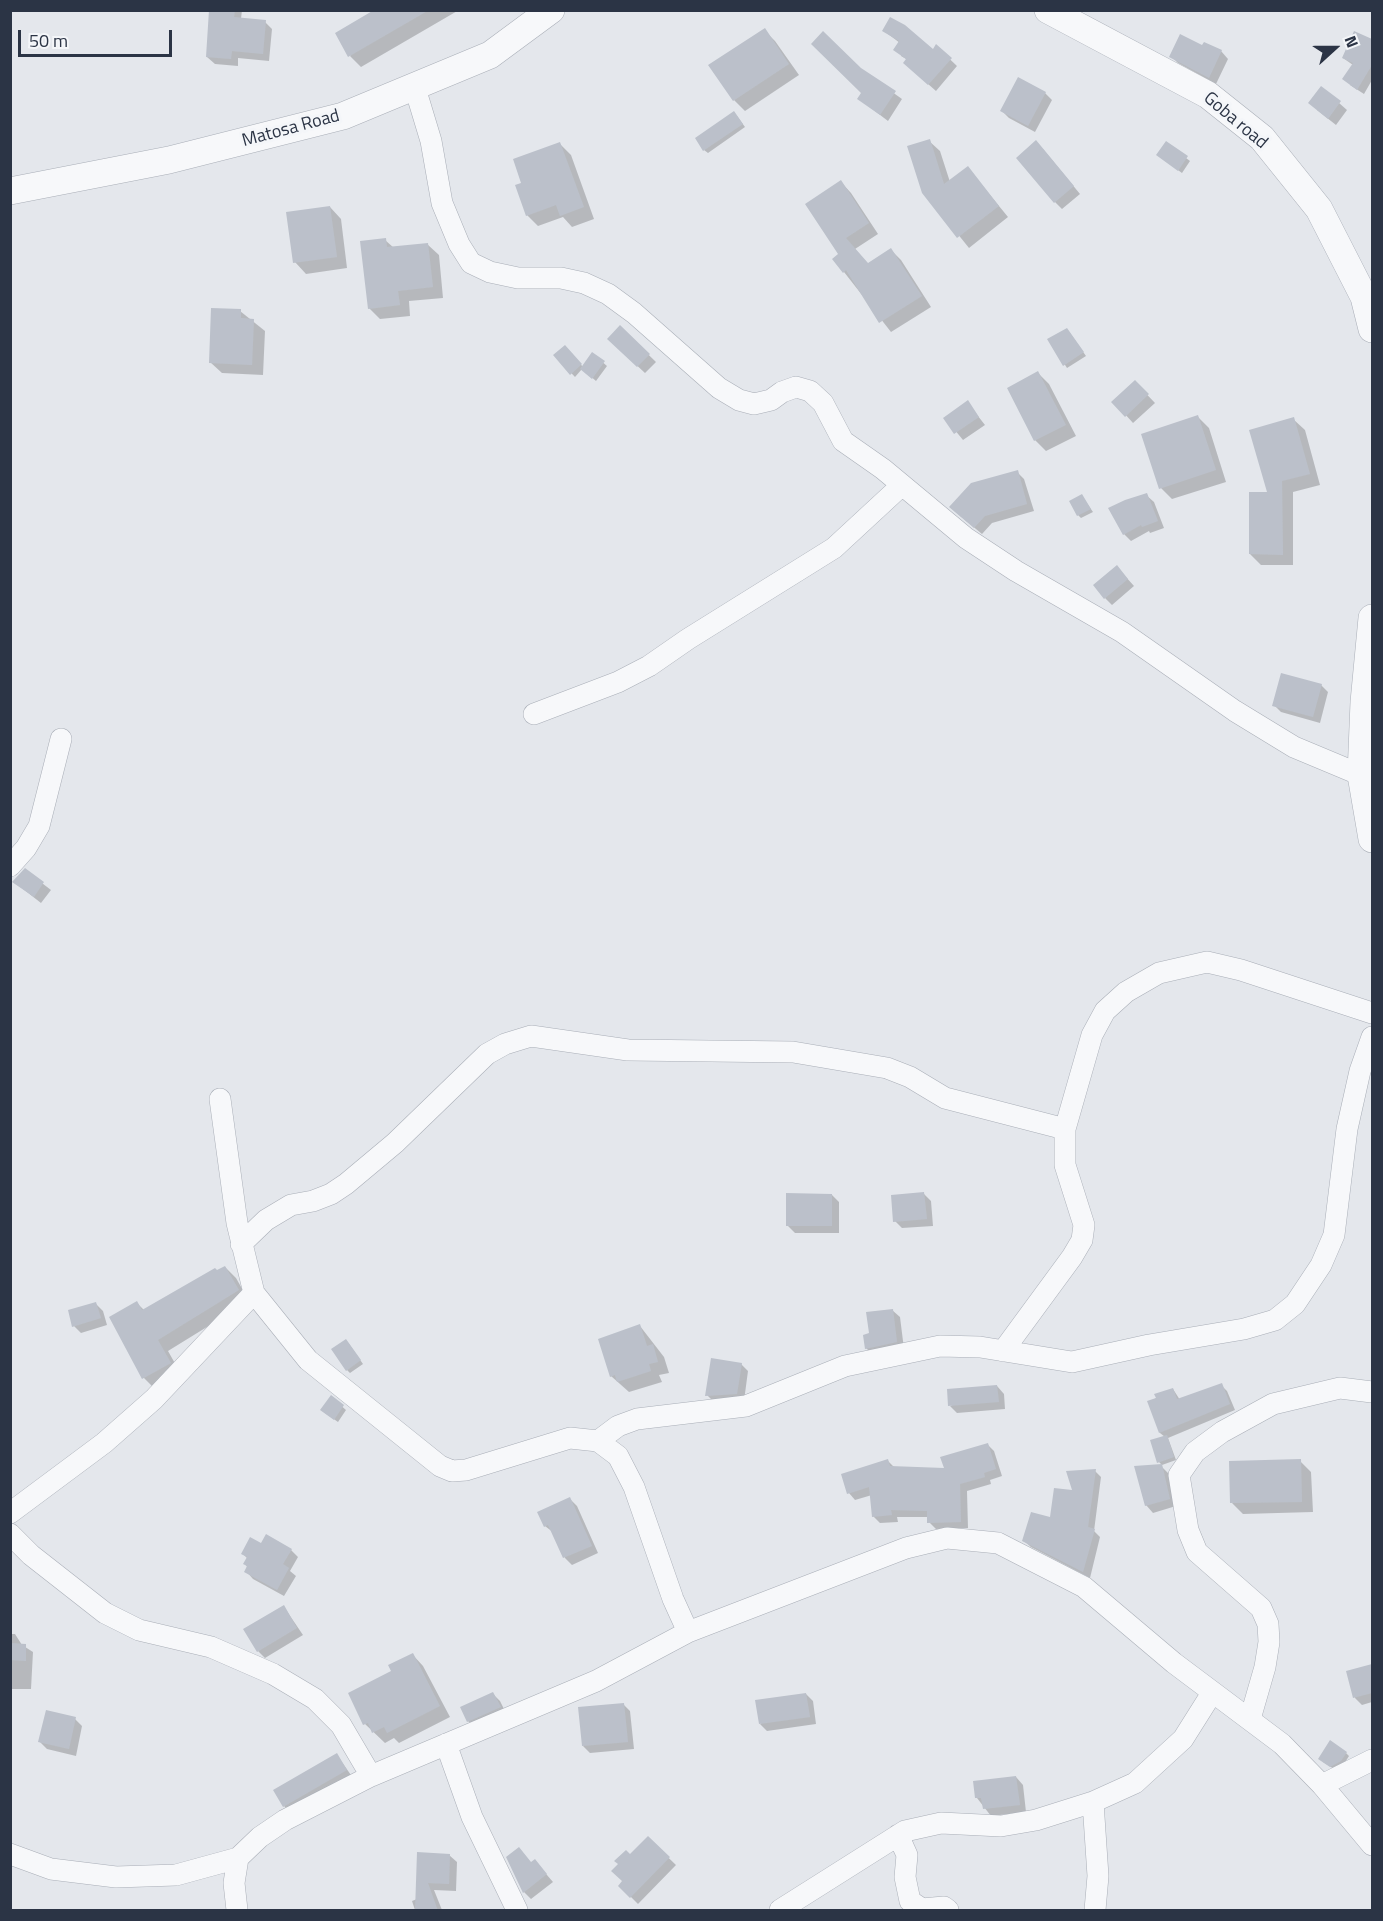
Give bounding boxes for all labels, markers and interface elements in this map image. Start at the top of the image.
scale bar [21,18,176,56]
north arrow [1305,18,1365,78]
text: 50 m [29,27,68,54]
text: N [1339,32,1365,51]
street label: Goba road [1199,88,1271,154]
street label: Matosa Road [240,106,342,152]

